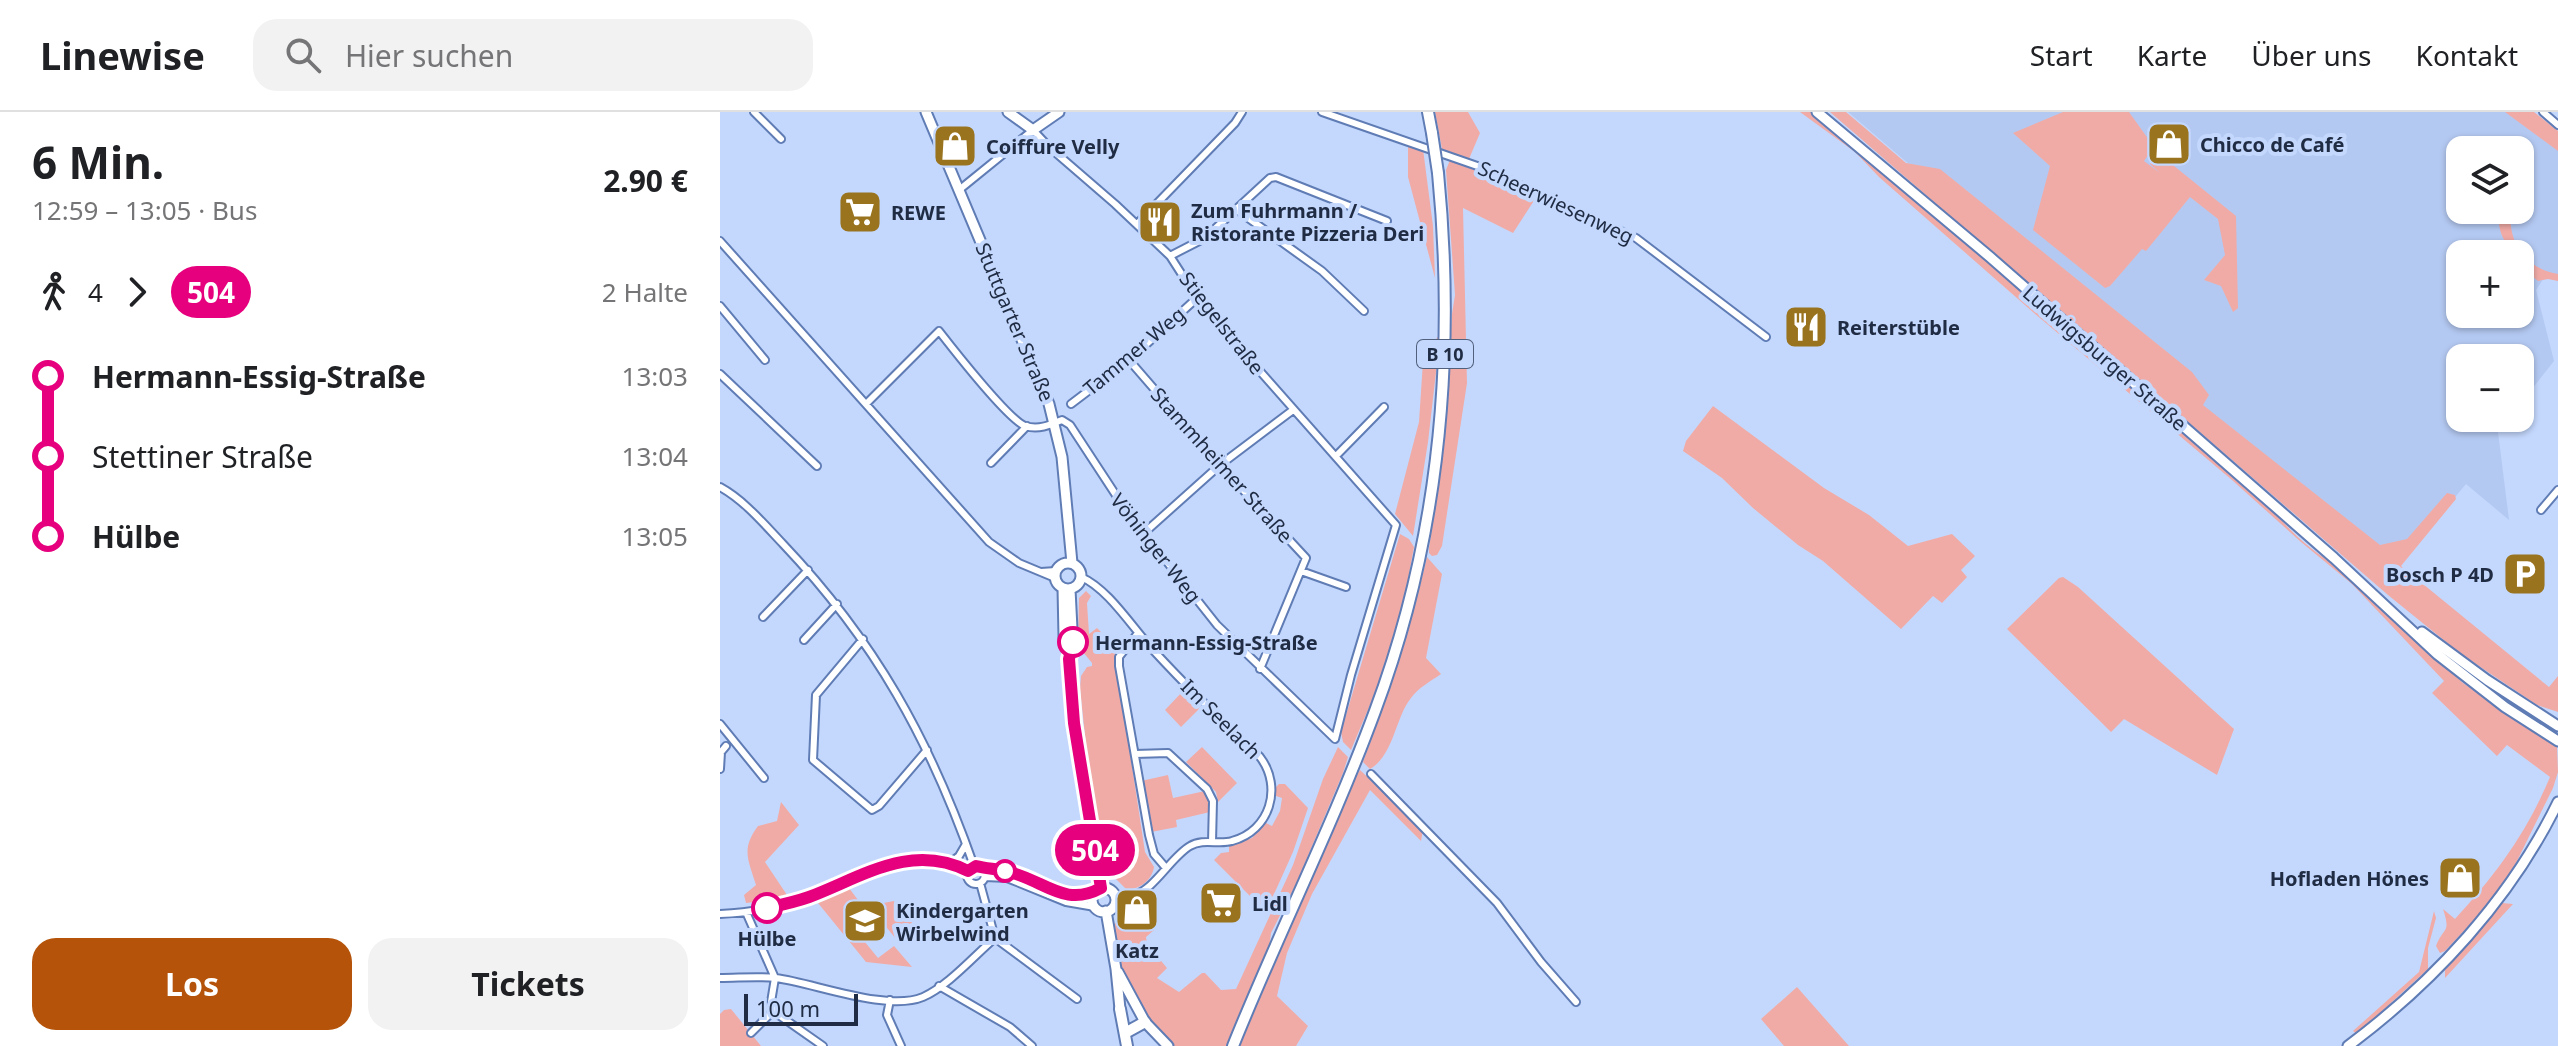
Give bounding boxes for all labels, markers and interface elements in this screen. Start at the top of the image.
search box [253,19,813,91]
text: Linewise [40,29,205,81]
icon: search [281,33,325,77]
text: Hier suchen [345,35,513,76]
text: Start [2030,36,2093,74]
text: Karte [2137,36,2207,74]
text: Über uns [2251,36,2372,74]
text: Kontakt [2416,36,2518,74]
shop icon: Chicco de Café [2145,120,2193,168]
shop icon: Coiffure Velly [931,122,979,170]
place label: Chicco de Café [2200,131,2344,158]
text: 6 Min. [32,132,164,192]
place label: Coiffure Velly [986,133,1120,160]
map controls [2446,136,2534,432]
button: layers [2446,136,2534,224]
street label: Scheerwiesenweg [1474,154,1638,250]
text: 2.90 € [603,160,688,201]
supermarket icon: REWE [836,188,884,236]
text: 12:59 – 13:05 · Bus [32,192,257,228]
place label: Zum Fuhrmann / Ristorante Pizzeria Deri [1191,197,1424,247]
restaurant icon: Zum Fuhrmann / Ristorante Pizzeria Deri [1136,198,1184,246]
place label: REWE [891,199,946,226]
street label: Stuttgarter Straße [969,239,1061,405]
button: + [2446,240,2534,328]
street label: Stiegelstraße [1173,266,1271,380]
icon: walk [32,270,76,314]
icon: forward [115,270,159,314]
text: 504 [187,273,235,311]
text: 4 [88,274,103,310]
text: 2 Halte [602,274,688,310]
street label: Ludwigsburger Straße [2017,279,2193,437]
street label: Tammer Weg [1078,301,1190,401]
restaurant icon: Reiterstüble [1782,303,1830,351]
place label: Reiterstüble [1837,314,1960,341]
road number: B 10 [1417,340,1473,368]
button: − [2446,344,2534,432]
text: Hermann-Essig-Straße [92,356,426,397]
text: 13:03 [622,358,688,394]
street label: Stammheimer Straße [1145,382,1299,548]
text: Stettiner Straße [92,436,313,477]
text: 13:04 [622,438,688,474]
street label: Vöhinger Weg [1105,488,1207,608]
text: Hülbe [92,516,180,557]
text: 13:05 [622,518,688,554]
parking icon: Bosch P 4D [2501,550,2549,598]
place label: Bosch P 4D [2386,561,2494,588]
marker: Hermann-Essig-Straße [1058,627,1088,657]
place label: Hermann-Essig-Straße [1095,629,1318,656]
street label: Im Seelach [1175,673,1267,765]
line badge: 504 [1049,824,1141,876]
text: 504 [1071,831,1119,869]
shop icon: Hofladen Hönes [2436,854,2484,902]
unlabelled marker [994,860,1016,882]
place label: Hofladen Hönes [2270,865,2429,892]
supermarket icon: Lidl [1197,879,1245,927]
shop icon: Katz [1113,886,1161,934]
place label: Lidl [1252,890,1288,917]
marker: Hülbe [752,893,782,923]
school or university icon: Kindergarten Wirbelwind [841,897,889,945]
place label: Kindergarten Wirbelwind [896,897,1029,947]
place label: Hülbe [738,925,796,952]
place label: Katz [1115,937,1159,964]
button: Los [32,938,352,1030]
button: Tickets [368,938,688,1030]
scale bar [744,990,858,1026]
text: 100 m [756,993,820,1023]

